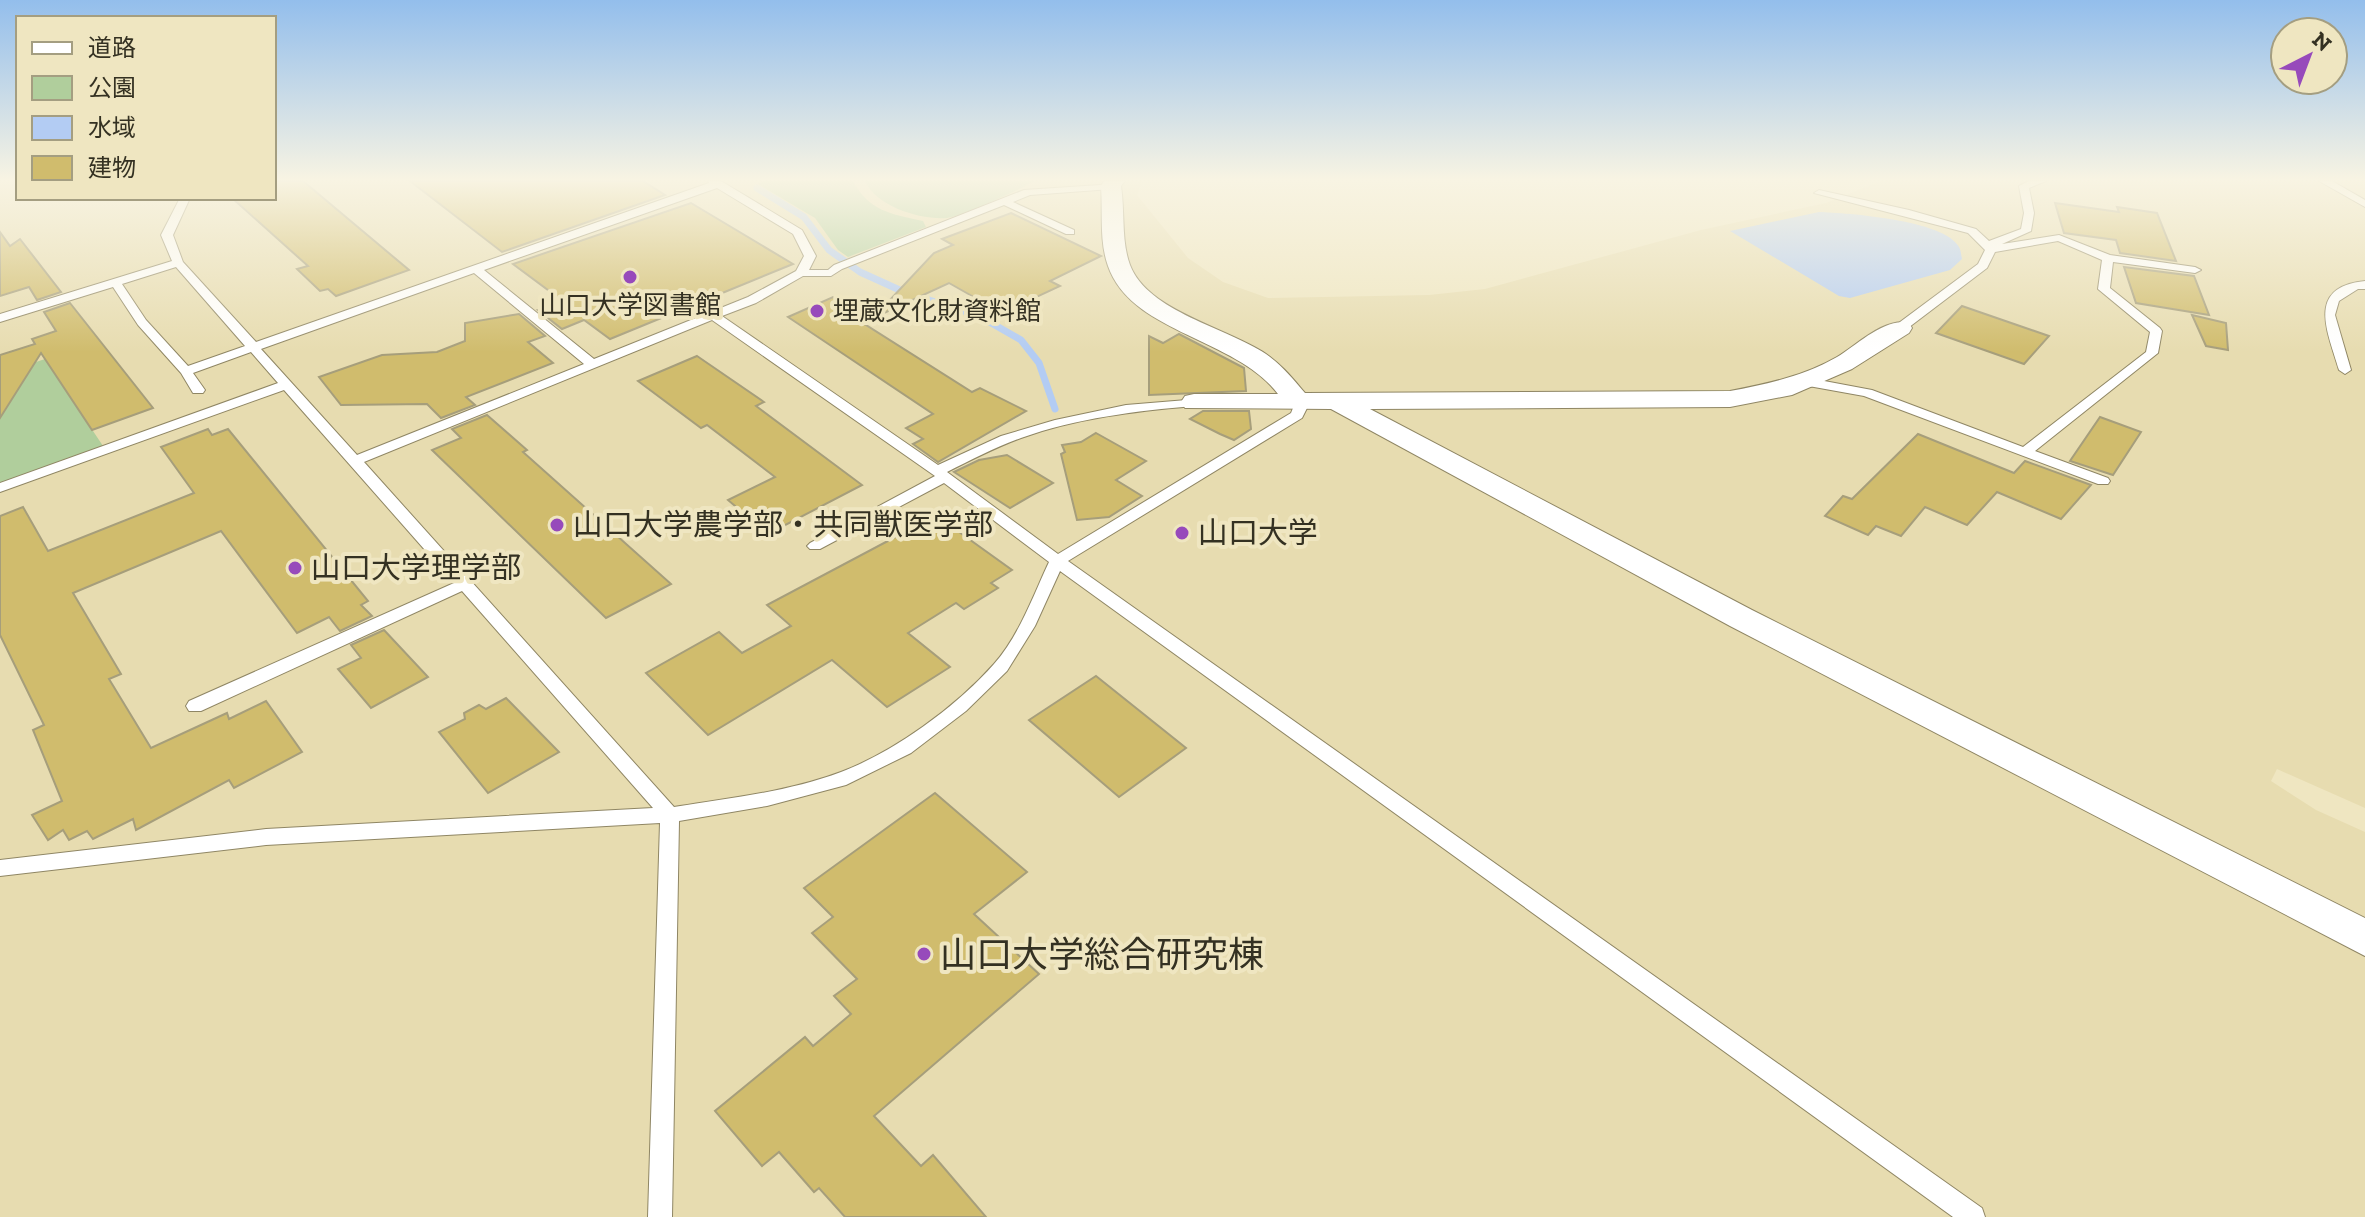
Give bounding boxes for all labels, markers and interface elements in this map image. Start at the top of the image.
legend [16,16,276,200]
north arrow [2269,16,2349,96]
text: N [2307,26,2337,57]
text: 道路 [88,33,136,62]
text: 公園 [88,73,136,102]
text: 水域 [88,113,136,142]
text: 建物 [88,153,136,182]
marker: 山口大学図書館 [621,268,639,286]
place label: 山口大学図書館 [539,289,721,321]
place label: 埋蔵文化財資料館 [833,295,1041,327]
marker: 埋蔵文化財資料館 [808,302,826,320]
place label: 山口大学農学部・共同獣医学部 [573,507,993,543]
place label: 山口大学 [1198,515,1318,551]
marker: 山口大学農学部・共同獣医学部 [548,516,566,534]
marker: 山口大学 [1173,524,1191,542]
place label: 山口大学理学部 [311,550,521,586]
marker: 山口大学理学部 [286,559,304,577]
place label: 山口大学総合研究棟 [940,933,1264,976]
marker: 山口大学総合研究棟 [915,945,933,963]

